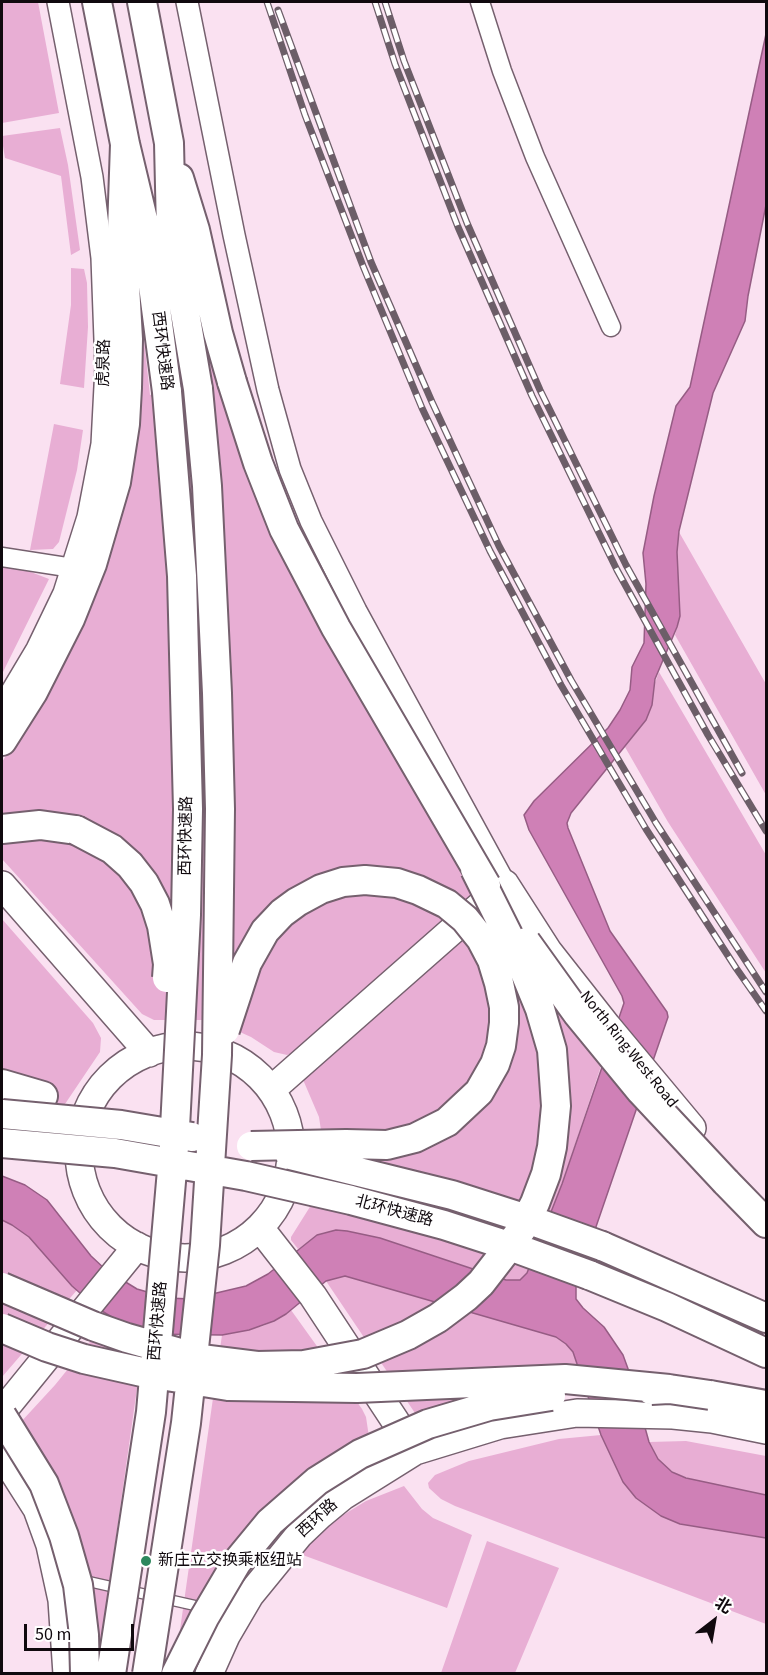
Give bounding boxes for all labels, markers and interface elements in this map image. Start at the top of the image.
street label: 西环快速路 [147,310,175,392]
street label: 虎泉路 [95,339,115,387]
street label: 西环快速路 [177,796,197,876]
street label: North Ring West Road [575,988,681,1112]
street label: 北环快速路 [353,1192,435,1232]
street label: 西环快速路 [146,1280,172,1362]
street label: 西环路 [294,1496,342,1542]
place label: 新庄立交换乘枢纽站 [158,1551,302,1571]
marker: 新庄立交换乘枢纽站 [139,1554,153,1568]
north arrow [684,1591,744,1651]
text: 北 [711,1592,736,1619]
scale bar [27,1612,136,1650]
text: 50 m [35,1622,71,1647]

